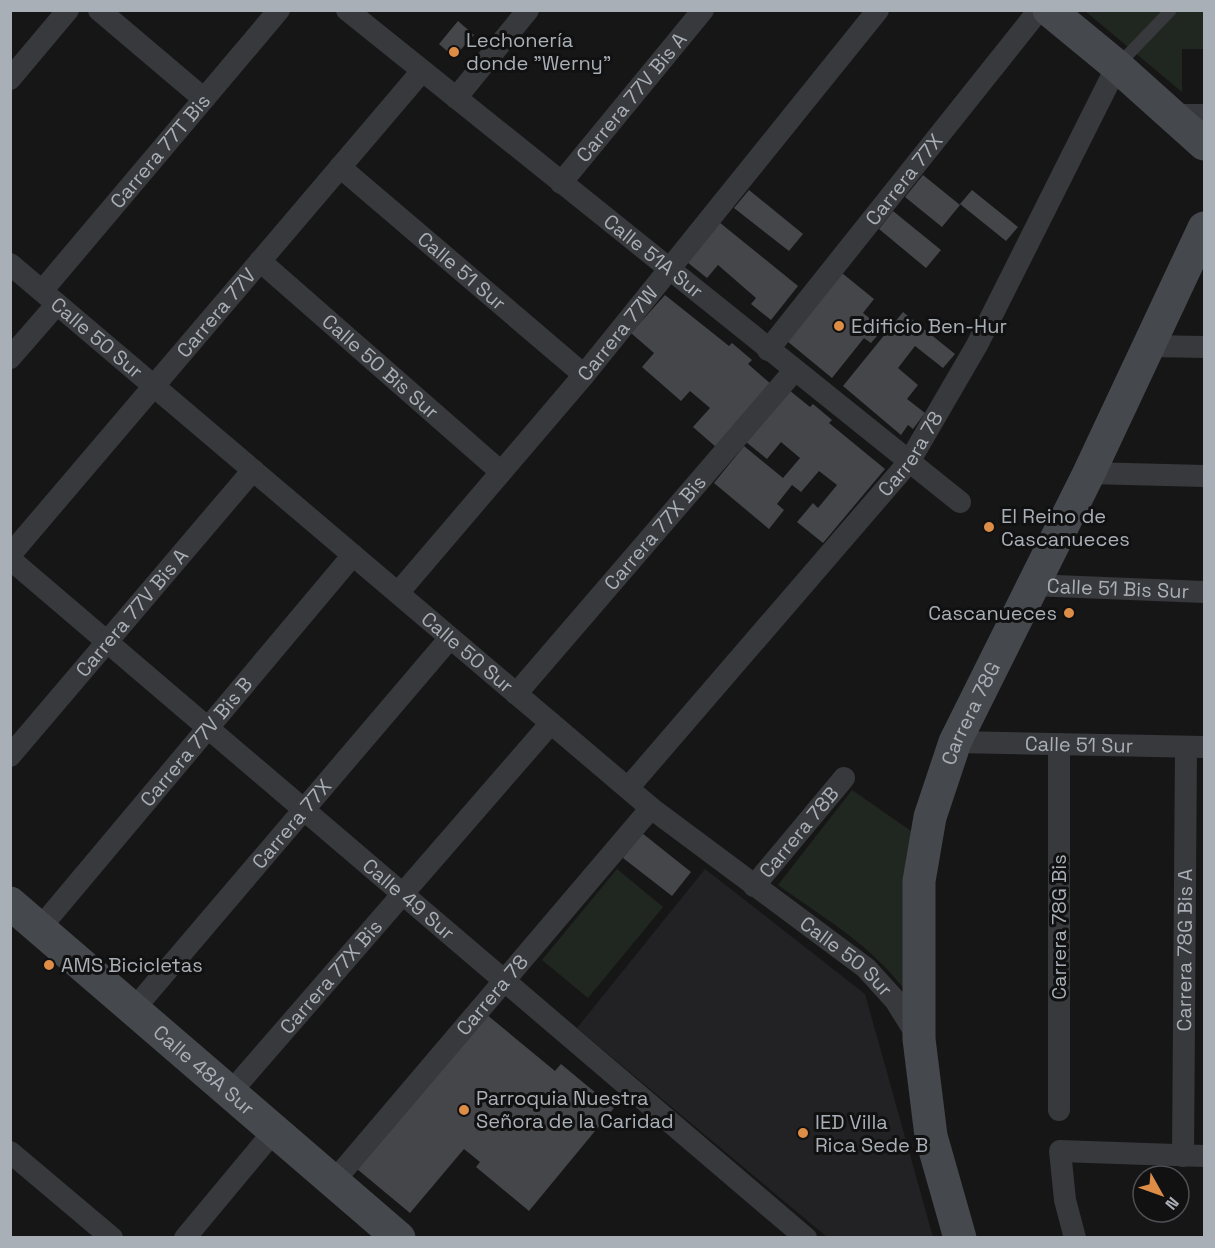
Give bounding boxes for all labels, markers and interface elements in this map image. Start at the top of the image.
place label: Lechonería donde "Werny" [466,27,611,76]
street label: Carrera 77V Bis A [570,27,693,168]
marker: Lechonería donde "Werny" [447,45,461,59]
street label: Carrera 77T Bis [104,88,216,214]
street label: Carrera 77X [859,128,948,231]
street label: Calle 51A Sur [598,208,709,304]
street label: Calle 51 Sur [412,226,511,316]
street label: Carrera 77V [171,263,262,363]
street label: Carrera 77W [571,281,664,386]
street label: Calle 50 Sur [45,291,148,384]
street label: Calle 50 Bis Sur [317,308,444,425]
place label: Edificio Ben-Hur [851,313,1007,339]
marker: Edificio Ben-Hur [832,319,846,333]
street label: Carrera 78 [872,406,949,502]
street label: Carrera 77X Bis [598,470,712,596]
place label: El Reino de Cascanueces [1001,503,1130,552]
marker: El Reino de Cascanueces [982,520,996,534]
street label: Carrera 77V Bis A [70,543,194,682]
street label: Calle 51 Bis Sur [1046,573,1190,604]
place label: Cascanueces [928,600,1057,626]
street label: Calle 50 Sur [416,606,519,699]
marker: Cascanueces [1062,606,1076,620]
street label: Carrera 78G [935,657,1006,769]
street label: Carrera 77V Bis B [134,672,258,812]
street label: Calle 51 Sur [1025,730,1133,759]
street label: Carrera 77X [246,773,337,874]
street label: Carrera 78B [753,781,845,883]
street label: Calle 49 Sur [357,852,460,946]
street label: Carrera 78G Bis [1046,854,1072,1000]
street label: Carrera 78G Bis A [1171,868,1198,1032]
street label: Calle 50 Sur [795,910,898,1002]
street label: Carrera 77X Bis [274,914,388,1040]
street label: Carrera 78 [450,949,534,1041]
place label: AMS Bicicletas [61,952,203,978]
marker: AMS Bicicletas [42,958,56,972]
street label: Calle 48A Sur [148,1019,260,1121]
place label: Parroquia Nuestra Señora de la Caridad [476,1085,674,1134]
marker: Parroquia Nuestra Señora de la Caridad [457,1103,471,1117]
place label: IED Villa Rica Sede B [815,1109,928,1158]
marker: IED Villa Rica Sede B [796,1126,810,1140]
north arrow [1131,1164,1191,1224]
text: N [1161,1192,1184,1214]

